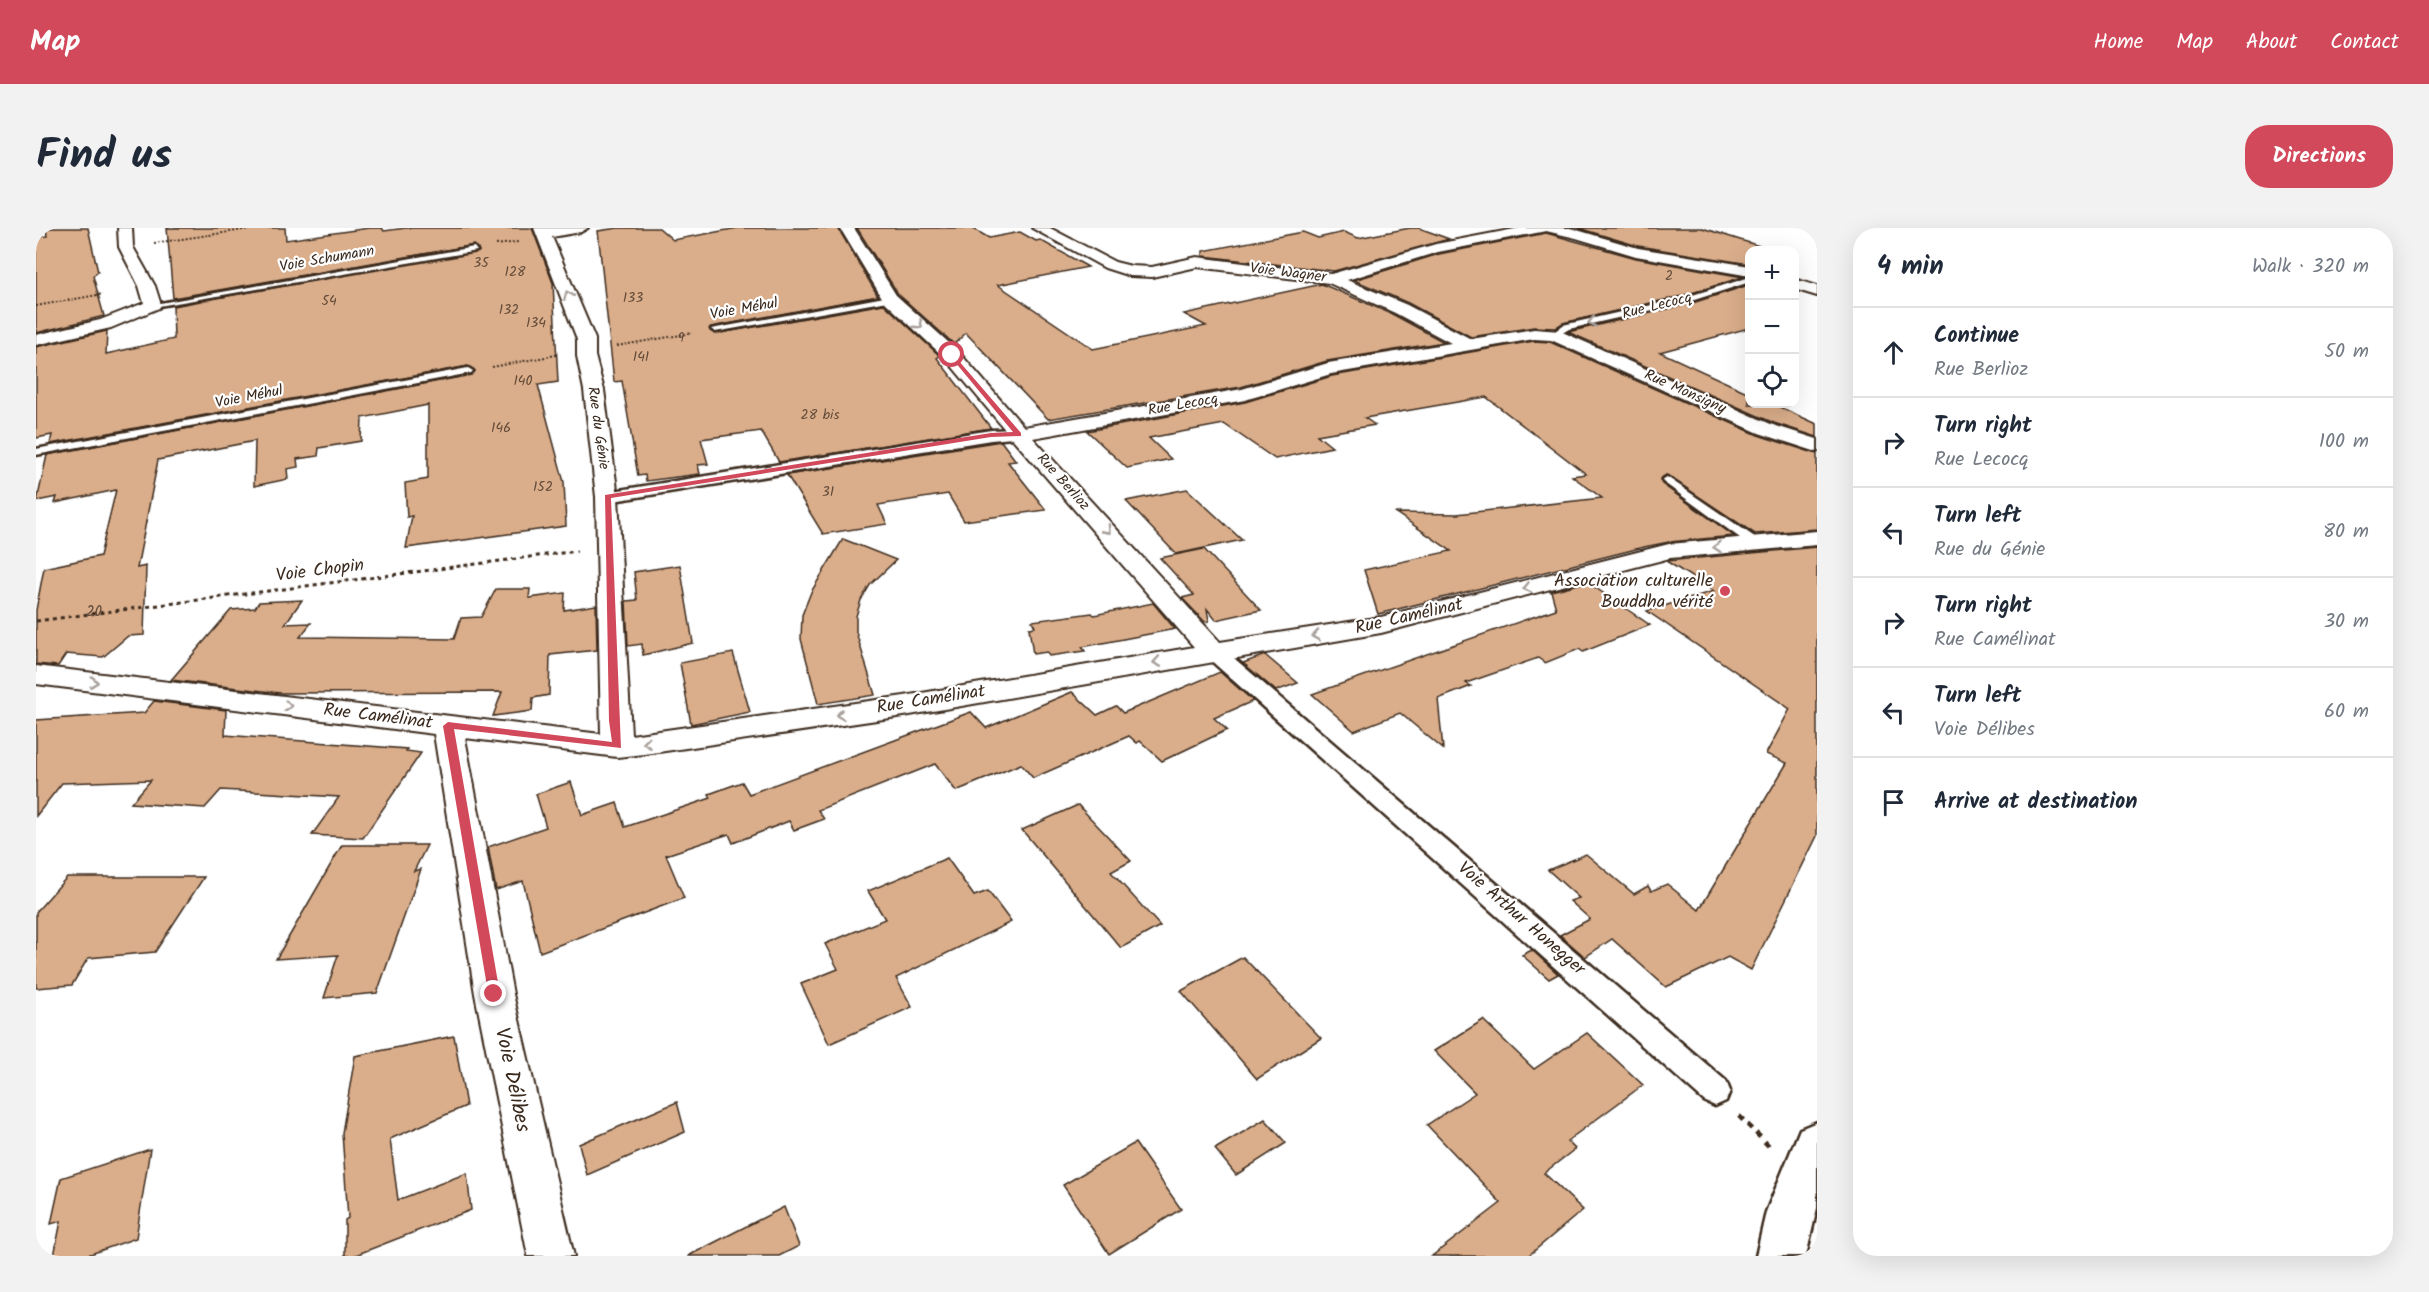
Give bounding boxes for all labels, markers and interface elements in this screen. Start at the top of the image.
text: Map [30,20,81,65]
text: Home [2094,26,2143,59]
text: Map [2176,26,2213,59]
text: About [2246,26,2297,59]
text: Contact [2330,26,2399,59]
text: Find us [36,123,172,190]
button: Directions [2245,125,2393,188]
street label: Voie Schumann [278,239,376,279]
map controls [1745,246,1799,408]
button: + [1745,246,1799,300]
text: 4 min [1877,246,1944,288]
text: Walk · 320 m [2252,251,2369,283]
house number: 35 [473,252,490,274]
street label: Voie Wagner [1248,256,1329,290]
house number: 128 [505,261,526,283]
house number: 2 [1665,265,1673,287]
street label: Rue Lecocq [1620,286,1694,326]
house number: 133 [623,287,643,309]
house number: 54 [321,290,337,312]
one-way arrow [563,290,575,301]
street label: Voie Méhul [708,291,780,327]
house number: 132 [499,299,519,321]
button: − [1745,300,1799,354]
house number: 134 [526,312,546,334]
one-way arrow [1587,314,1597,327]
one-way arrow [911,317,922,328]
text: Continue [1934,319,2019,354]
house number: 9 [678,327,685,349]
icon: ahead [1877,336,1910,369]
text: 50 m [2324,336,2369,368]
route start [938,341,964,367]
house number: 141 [633,346,649,368]
button: locate [1745,354,1799,408]
text: Rue Berlioz [1934,354,2028,386]
street label: Rue Monsigny [1640,363,1731,421]
house number: 140 [513,370,533,392]
street label: Voie Méhul [213,379,285,415]
street label: Rue du Génie [580,385,616,471]
street label: Rue Lecocq [1146,387,1220,423]
house number: 28 bis [801,404,839,426]
text: Turn right [1934,409,2032,444]
house number: 146 [491,417,511,439]
icon: right [1877,426,1910,459]
text: 100 m [2319,426,2369,458]
text: Rue Lecocq [1934,444,2029,476]
street label: Rue Berlioz [1030,448,1096,517]
house number: 152 [533,476,553,498]
house number: 31 [822,481,834,503]
text: Turn left [1934,499,2021,534]
icon: left [1877,516,1910,549]
text: 80 m [2323,516,2369,548]
one-way arrow [1100,523,1111,534]
text: Rue du Génie [1934,534,2045,566]
one-way arrow [1712,540,1721,553]
street label: Voie Chopin [274,551,366,591]
place label: Association culturelle Bouddha vérité [1554,567,1714,617]
one-way arrow [1522,581,1533,593]
marker: Association culturelle Bouddha vérité [1718,584,1732,598]
text: Turn right [1934,589,2032,624]
street label: Rue Camélinat [1352,590,1467,643]
house number: 20 [86,600,103,624]
icon: right [1877,606,1910,639]
text: 30 m [2324,606,2369,638]
text: Rue Camélinat [1934,624,2056,656]
one-way arrow [1312,629,1322,642]
one-way arrow [1152,655,1161,667]
one-way arrow [89,676,99,688]
street label: Rue Camélinat [875,677,988,723]
text: Turn left [1934,679,2021,714]
street label: Rue Camélinat [322,696,435,738]
icon: left [1877,696,1910,729]
text: 60 m [2324,696,2369,728]
one-way arrow [283,699,292,712]
one-way arrow [836,708,845,720]
text: Voie Délibes [1934,714,2035,746]
one-way arrow [643,736,652,749]
text: Arrive at destination [1934,785,2137,820]
icon: arrive [1877,786,1910,819]
street label: Voie Arthur Honegger [1450,855,1592,984]
route end [480,980,506,1006]
street label: Voie Délibes [485,1025,539,1135]

